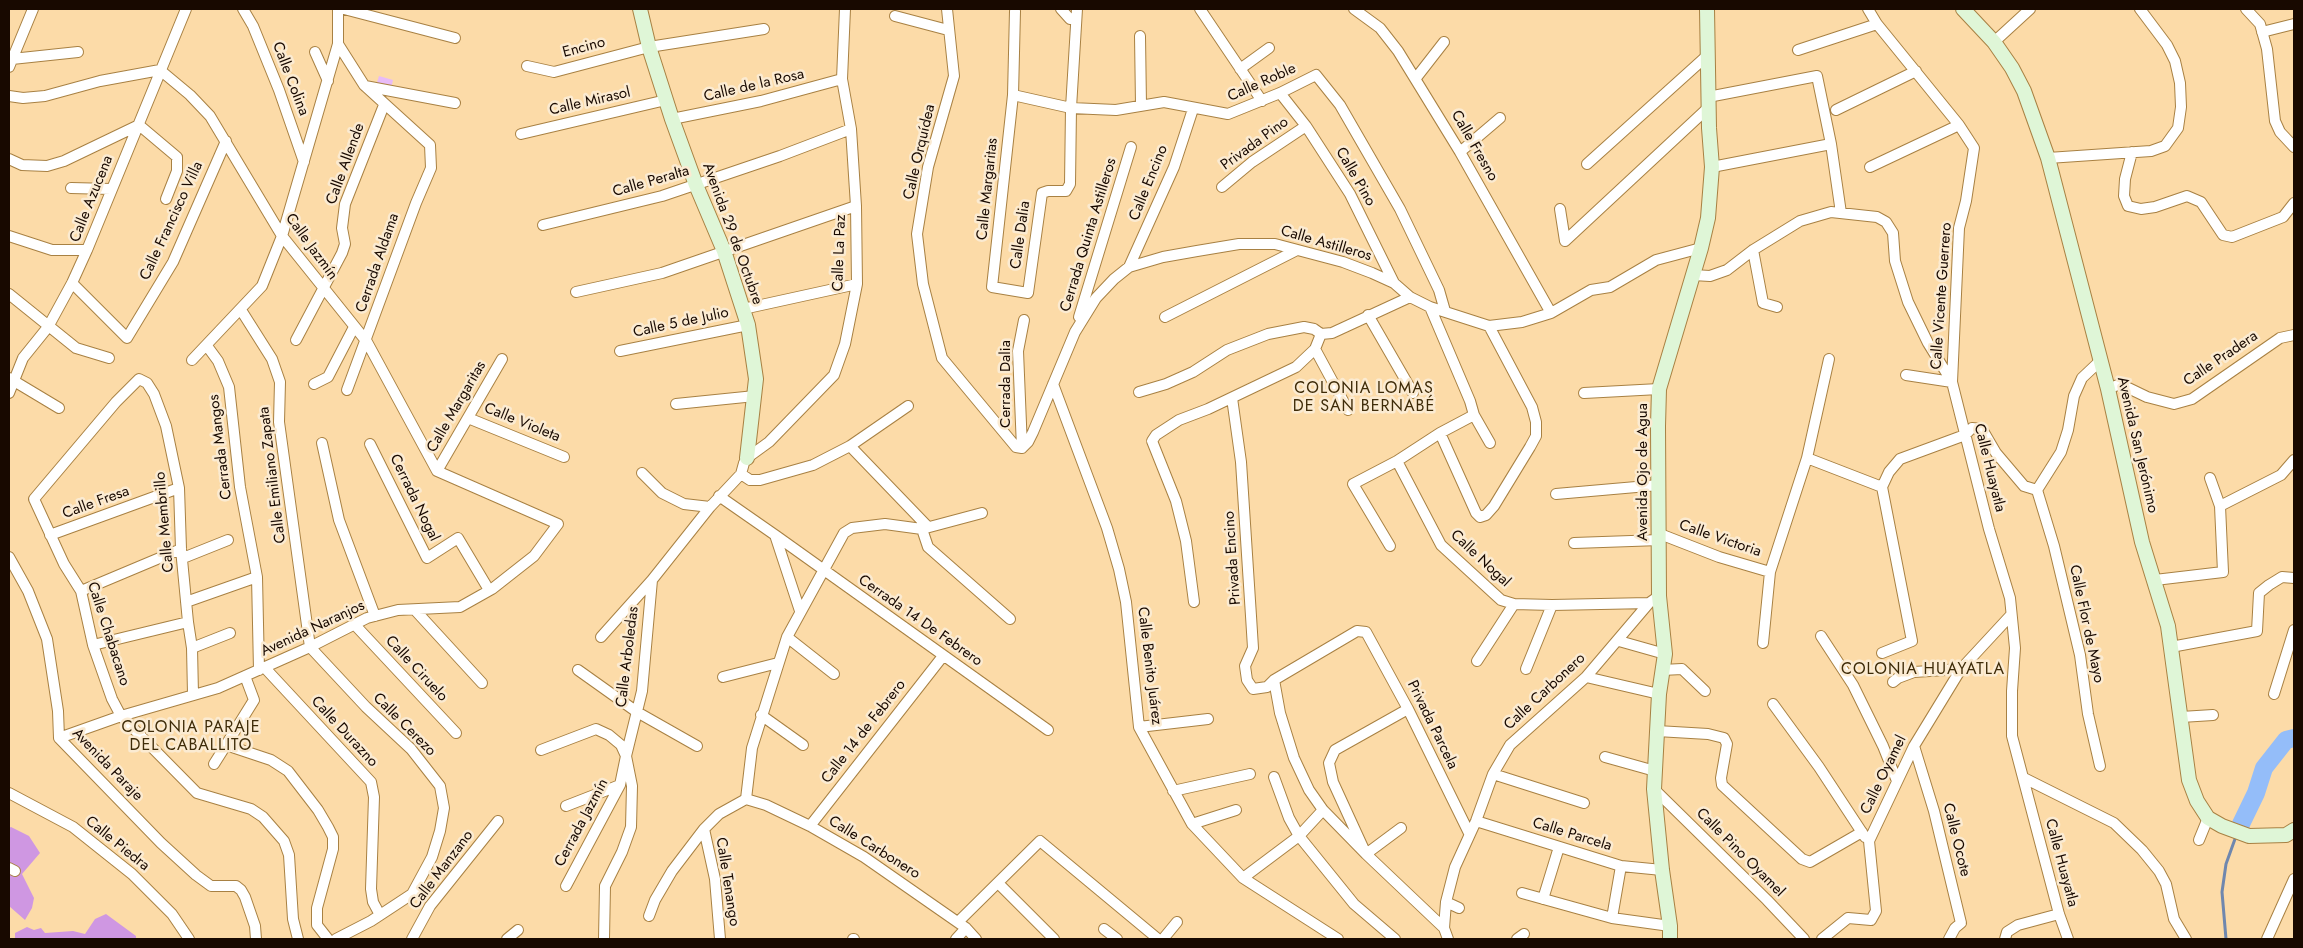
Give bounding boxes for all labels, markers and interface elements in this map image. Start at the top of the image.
street label: Encino [561,34,607,62]
street label: Calle Colina [268,40,312,118]
street label: Calle Roble [1225,60,1299,106]
street label: Calle de la Rosa [702,66,806,106]
street label: Calle Mirasol [548,84,632,120]
street label: Calle Orquídea [900,103,940,201]
street label: Calle Fresno [1447,107,1501,185]
street label: Privada Pino [1218,113,1292,175]
street label: Calle Allende [323,121,369,207]
street label: Calle Margaritas [974,137,1002,241]
street label: Calle Encino [1126,143,1172,223]
street label: Calle Pino [1331,144,1379,210]
street label: Calle Azucena [66,153,118,245]
street label: Cerrada Quinta Astilleros [1057,156,1121,314]
street label: Calle Francisco Villa [137,159,207,283]
street label: Avenida 29 de Octubre [698,161,766,307]
street label: Calle Peralta [611,162,691,202]
street label: Calle Dalia [1007,200,1035,270]
street label: Calle Jazmín [281,210,341,284]
street label: Cerrada Aldama [353,211,403,315]
street label: Calle La Paz [830,214,850,292]
street label: Calle Astilleros [1278,222,1374,266]
street label: Calle Vicente Guerrero [1928,222,1956,370]
street label: Calle 5 de Julio [632,304,730,342]
street label: Calle Pradera [2181,328,2261,390]
street label: Cerrada Dalia [997,340,1015,428]
street label: Calle Margaritas [424,358,490,456]
street label: Avenida San Jerónimo [2113,375,2161,515]
district label: COLONIA LOMAS DE SAN BERNABÉ [1291,379,1437,417]
street label: Cerrada Mangos [206,393,236,501]
street label: Calle Violeta [481,400,563,446]
street label: Avenida Ojo de Agua [1634,403,1652,541]
street label: Calle Emiliano Zapata [256,406,290,544]
street label: Calle Huayatla [1969,422,2009,514]
street label: Cerrada Nogal [385,451,443,545]
street label: Calle Membrillo [152,471,178,573]
street label: Calle Fresa [60,483,132,523]
street label: Privada Encino [1221,510,1245,606]
street label: Calle Victoria [1677,517,1763,561]
street label: Calle Nogal [1446,527,1514,591]
street label: Calle Flor de Mayo [2065,563,2107,685]
street label: Cerrada 14 De Febrero [855,571,985,671]
street label: Calle Chabacano [83,580,133,688]
street label: Avenida Naranjos [258,597,368,661]
street label: Calle Arboledas [613,606,643,708]
street label: Calle Benito Juárez [1133,606,1165,726]
street label: Calle Ciruelo [381,632,451,706]
street label: Calle Carbonero [1501,650,1589,734]
district label: COLONIA HUAYATLA [1839,660,2007,680]
street label: Calle 14 de Febrero [818,677,910,787]
street label: Privada Parcela [1403,678,1461,772]
street label: Calle Cerezo [369,690,439,760]
street label: Calle Durazno [307,693,381,771]
district label: COLONIA PARAJE DEL CABALLITO [120,718,262,756]
street label: Avenida Paraje [68,725,146,805]
street label: Calle Oyamel [1857,733,1911,817]
street label: Cerrada Jazmín [551,776,613,870]
street label: Calle Ocote [1938,801,1974,879]
street label: Calle Pino Oyamel [1692,805,1788,901]
street label: Calle Piedra [81,813,153,875]
street label: Calle Carbonero [825,813,923,883]
street label: Calle Parcela [1530,814,1614,856]
street label: Calle Huayatla [2041,817,2081,909]
street label: Calle Manzano [407,827,477,913]
street label: Calle Tenango [711,836,743,928]

